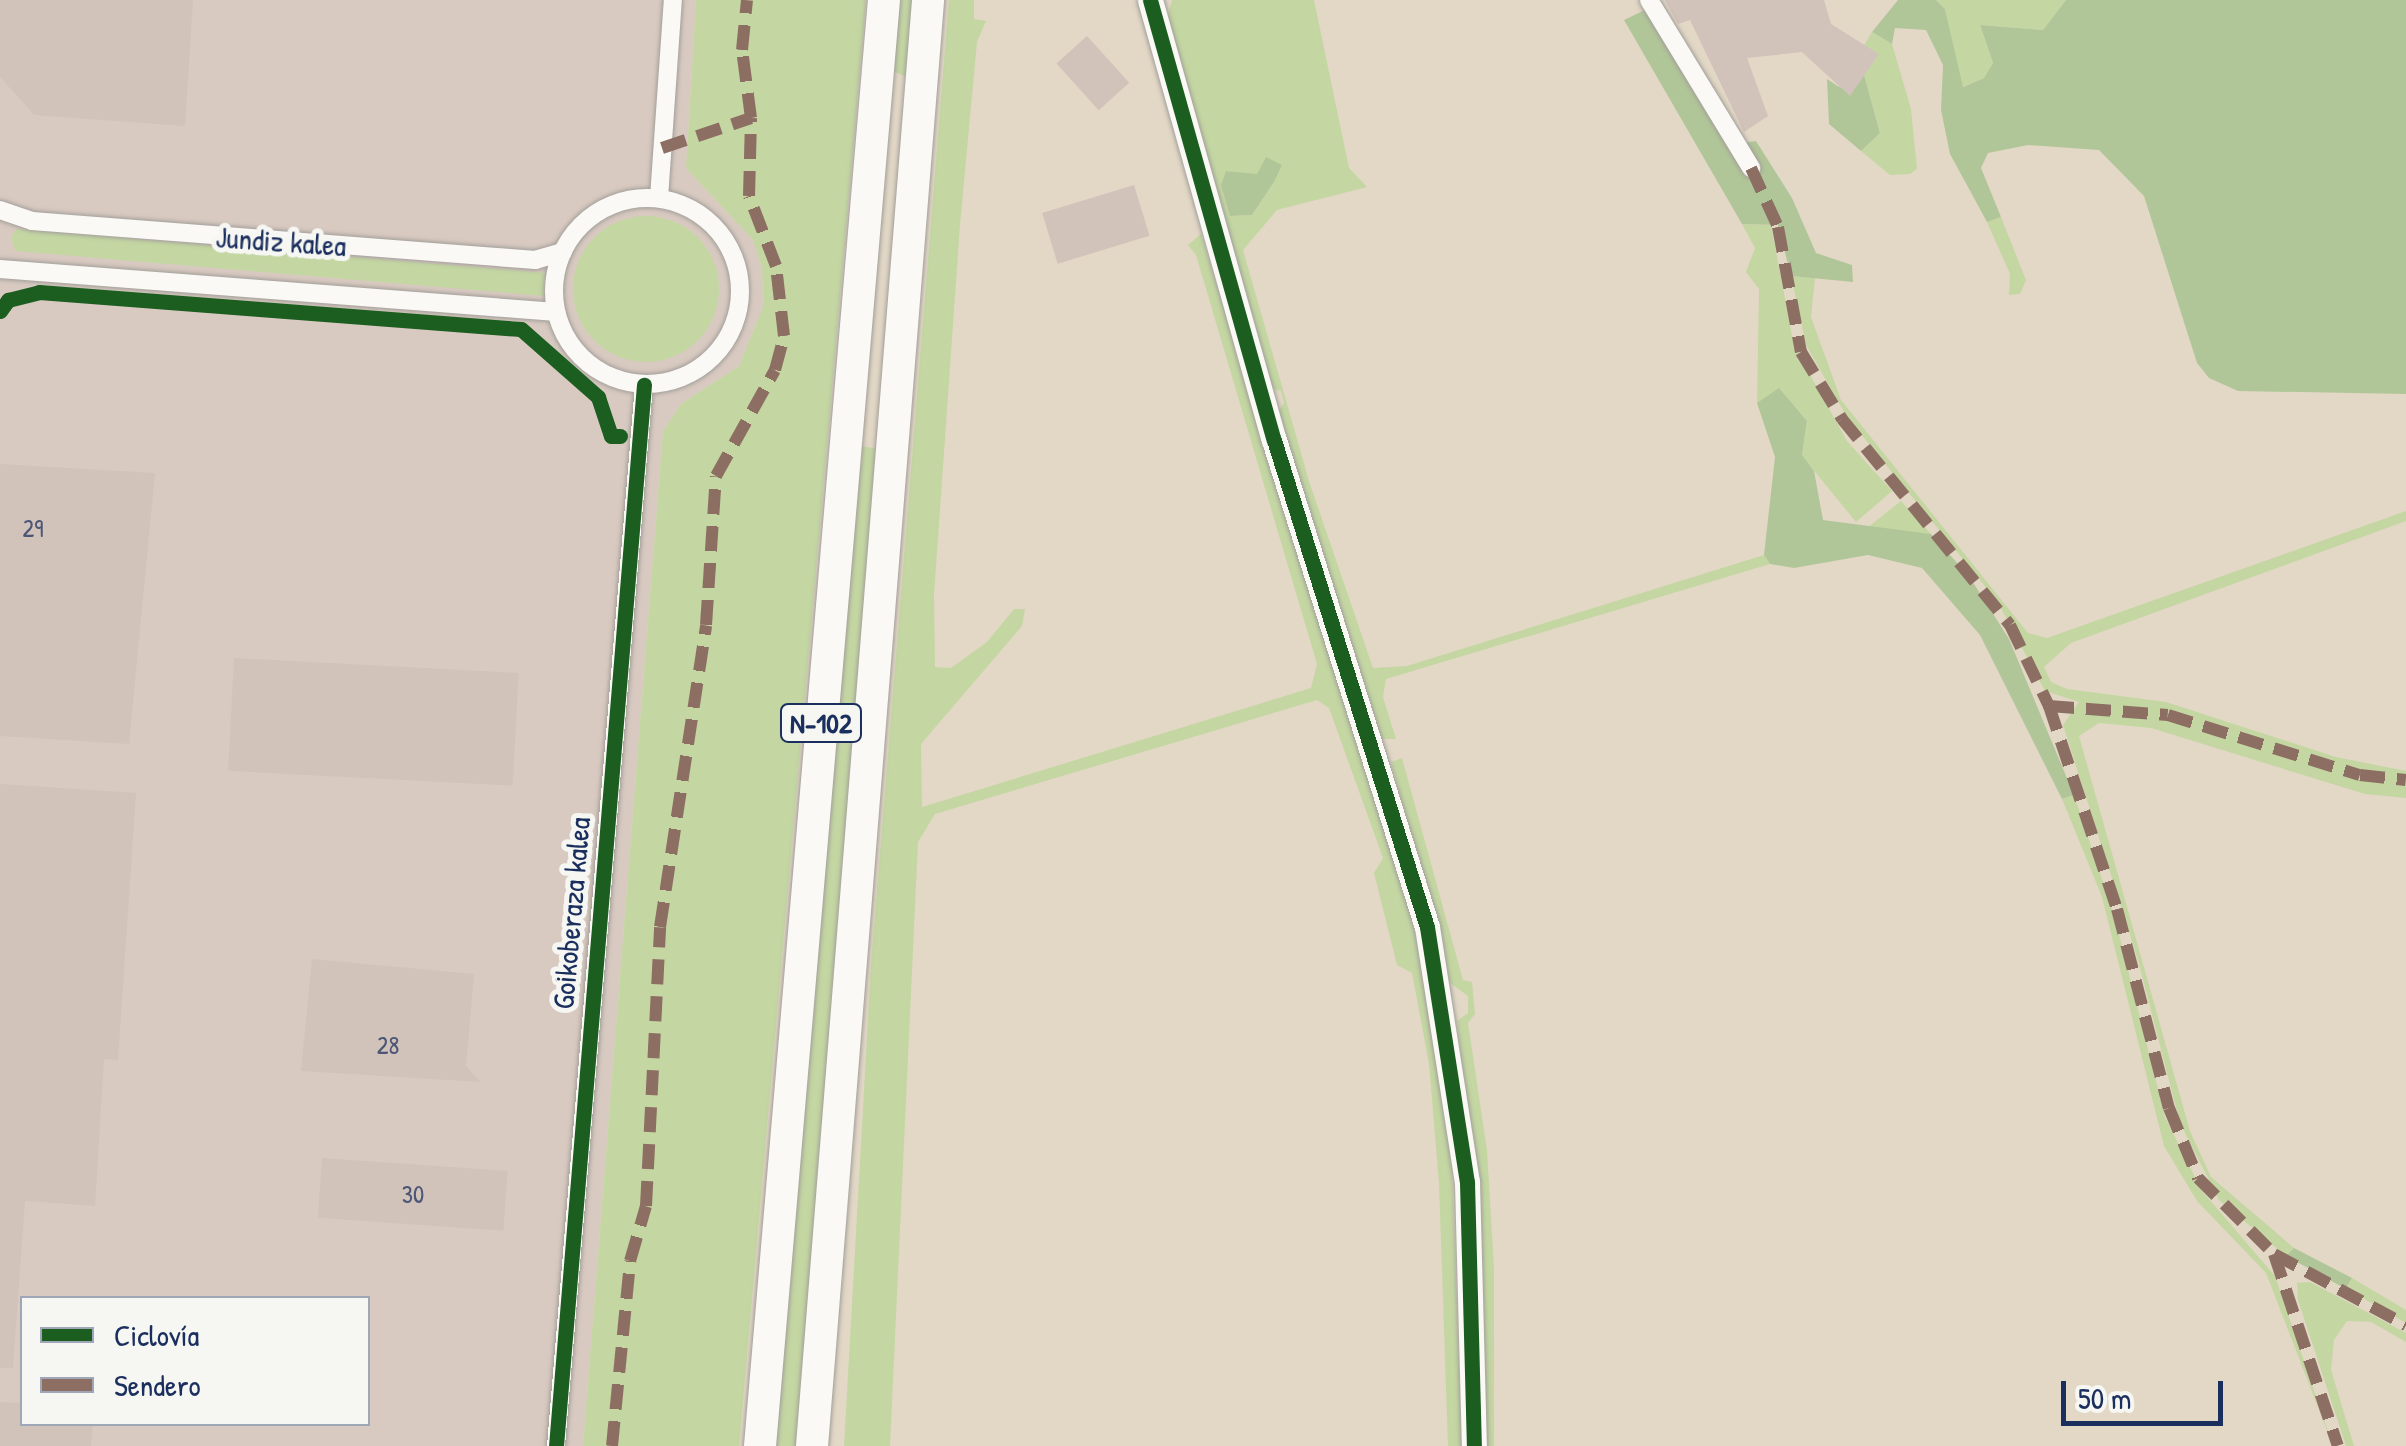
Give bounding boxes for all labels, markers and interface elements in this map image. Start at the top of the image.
street label: Jundiz kalea [215,218,347,264]
house number: 29 [23,513,43,543]
road number: N-102 [778,700,864,746]
street label: Goikoberaza kalea [545,815,597,1011]
house number: 28 [377,1030,399,1060]
house number: 30 [402,1179,424,1209]
legend [20,1296,370,1426]
text: Ciclovía [114,1315,199,1355]
scale bar [2066,1361,2228,1423]
text: Sendero [114,1365,201,1405]
text: 50 m [2078,1378,2131,1418]

